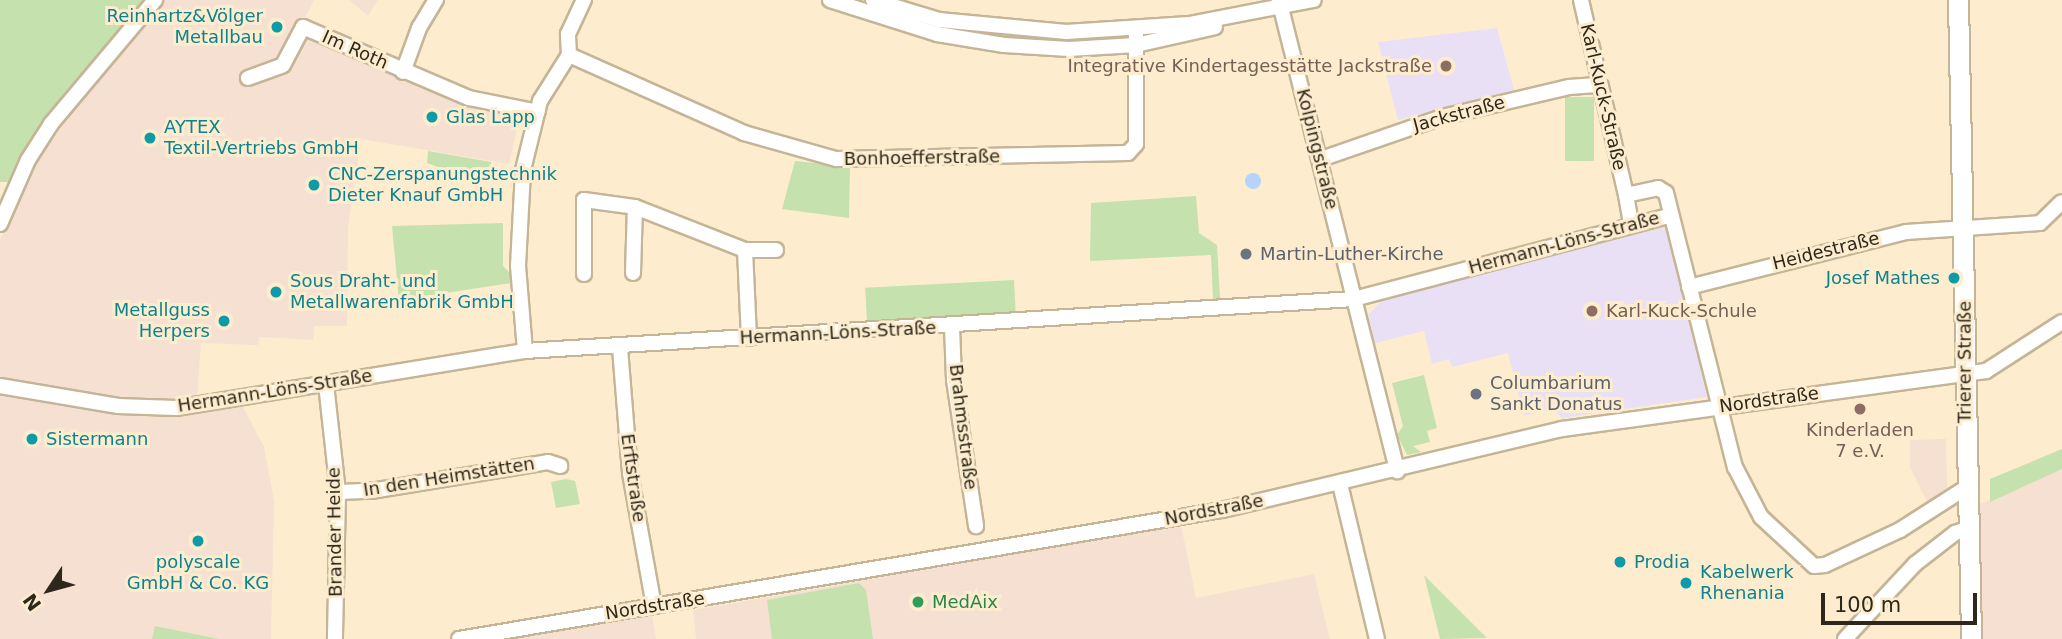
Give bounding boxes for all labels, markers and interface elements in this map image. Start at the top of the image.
place label: Reinhartz&Völger Metallbau [107,6,263,48]
marker: Reinhartz&Völger Metallbau [269,19,285,35]
street label: Karl-Kuck-Straße [1576,22,1630,172]
street label: Im Roth [319,26,391,74]
place label: Integrative Kindertagesstätte Jackstraße [1067,55,1432,77]
marker: Integrative Kindertagesstätte Jackstraße [1438,58,1454,74]
street label: Kolpingstraße [1292,86,1342,212]
street label: Jackstraße [1411,91,1507,137]
place label: Glas Lapp [446,106,535,128]
marker: Glas Lapp [424,109,440,125]
place label: AYTEX Textil-Vertriebs GmbH [164,117,359,160]
marker: AYTEX Textil-Vertriebs GmbH [142,130,158,146]
street label: Bonhoefferstraße [844,146,1000,170]
place label: CNC-Zerspanungstechnik Dieter Knauf GmbH [328,164,557,206]
marker: CNC-Zerspanungstechnik Dieter Knauf GmbH [306,177,322,193]
street label: Hermann-Löns-Straße [1466,207,1662,279]
street label: Heidestraße [1770,227,1882,275]
place label: Martin-Luther-Kirche [1260,243,1444,265]
marker: Martin-Luther-Kirche [1238,246,1254,262]
place label: Josef Mathes [1826,267,1940,289]
marker: Josef Mathes [1946,270,1962,286]
place label: Sous Draht- und Metallwarenfabrik GmbH [290,271,514,314]
marker: Sous Draht- und Metallwarenfabrik GmbH [268,284,284,300]
place label: Metallguss Herpers [114,300,210,342]
place label: Karl-Kuck-Schule [1606,300,1757,322]
street label: Trierer Straße [1954,301,1976,423]
marker: Karl-Kuck-Schule [1584,303,1600,319]
marker: Metallguss Herpers [216,313,232,329]
street label: Hermann-Löns-Straße [739,317,937,349]
street label: Brahmsstraße [945,363,981,491]
street label: Hermann-Löns-Straße [176,365,374,417]
place label: Columbarium Sankt Donatus [1490,373,1622,416]
street label: Nordstraße [1718,382,1820,418]
marker: Columbarium Sankt Donatus [1468,386,1484,402]
marker: Kinderladen 7 e.V. [1852,401,1868,417]
place label: Kinderladen 7 e.V. [1806,420,1914,462]
place label: Sistermann [46,428,148,450]
marker: Sistermann [24,431,40,447]
street label: Erftstraße [616,432,650,524]
street label: In den Heimstätten [362,453,536,501]
street label: Brander Heide [323,467,347,597]
street label: Nordstraße [1163,490,1265,530]
marker: polyscale GmbH & Co. KG [190,533,206,549]
place label: Prodia [1634,551,1690,573]
place label: polyscale GmbH & Co. KG [127,552,269,594]
marker: Prodia [1612,554,1628,570]
north arrow [14,555,84,625]
place label: Kabelwerk Rhenania [1700,562,1794,604]
marker: Kabelwerk Rhenania [1678,575,1694,591]
scale bar [1824,580,1980,624]
street label: Nordstraße [604,587,706,625]
text: N [18,589,46,615]
place label: MedAix [932,591,998,613]
text: 100 m [1834,593,1901,617]
marker: MedAix [910,594,926,610]

